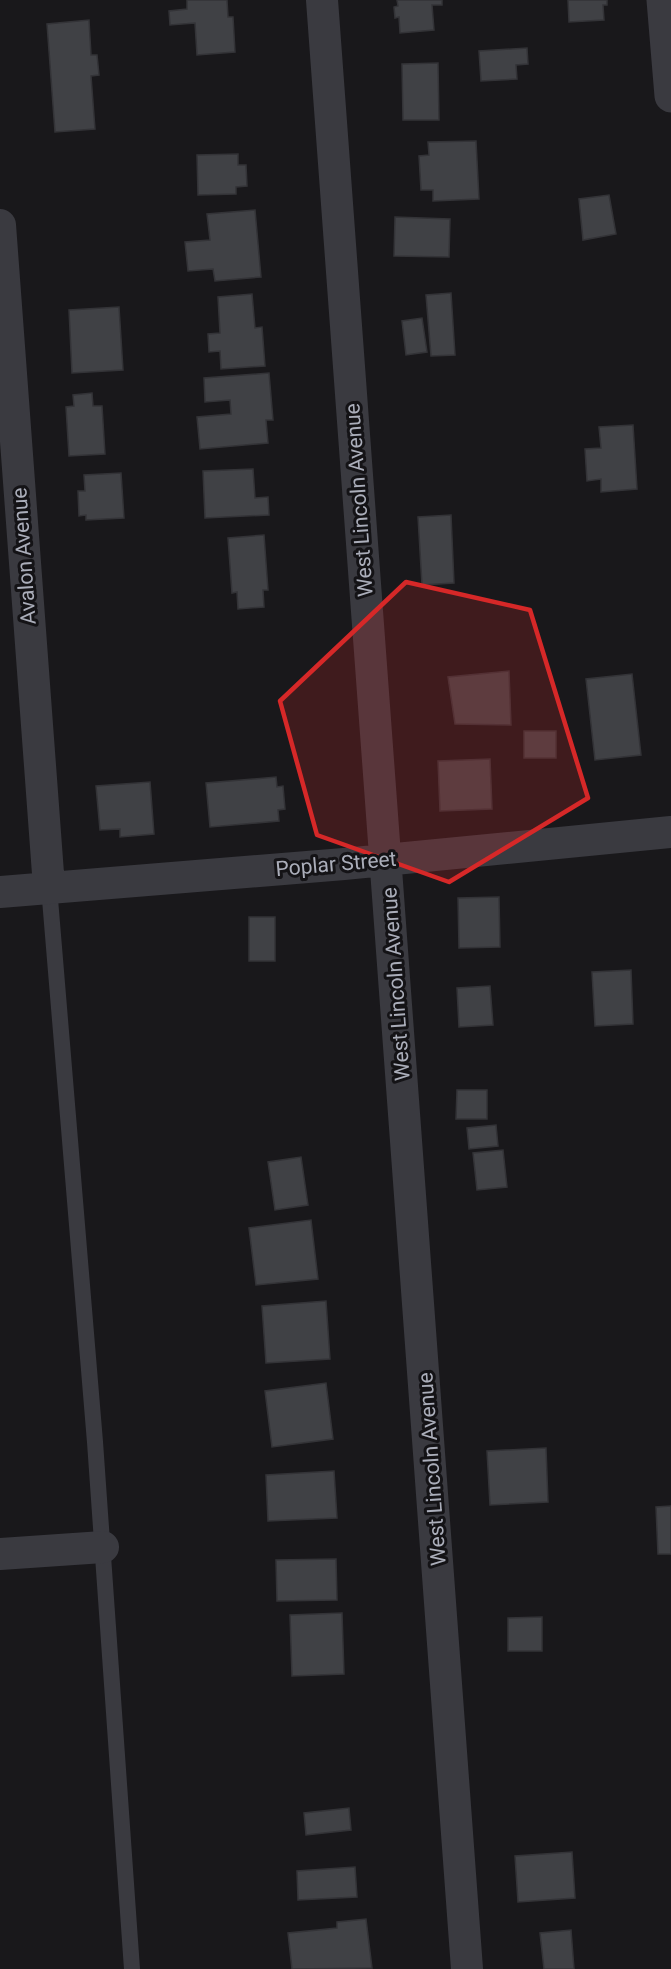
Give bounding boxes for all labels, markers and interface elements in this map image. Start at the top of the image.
street label: West Lincoln Avenue [340,402,378,598]
street label: Avalon Avenue [7,487,41,625]
street label: Poplar Street [275,847,398,881]
street label: West Lincoln Avenue [377,886,415,1082]
street label: West Lincoln Avenue [413,1371,451,1567]

